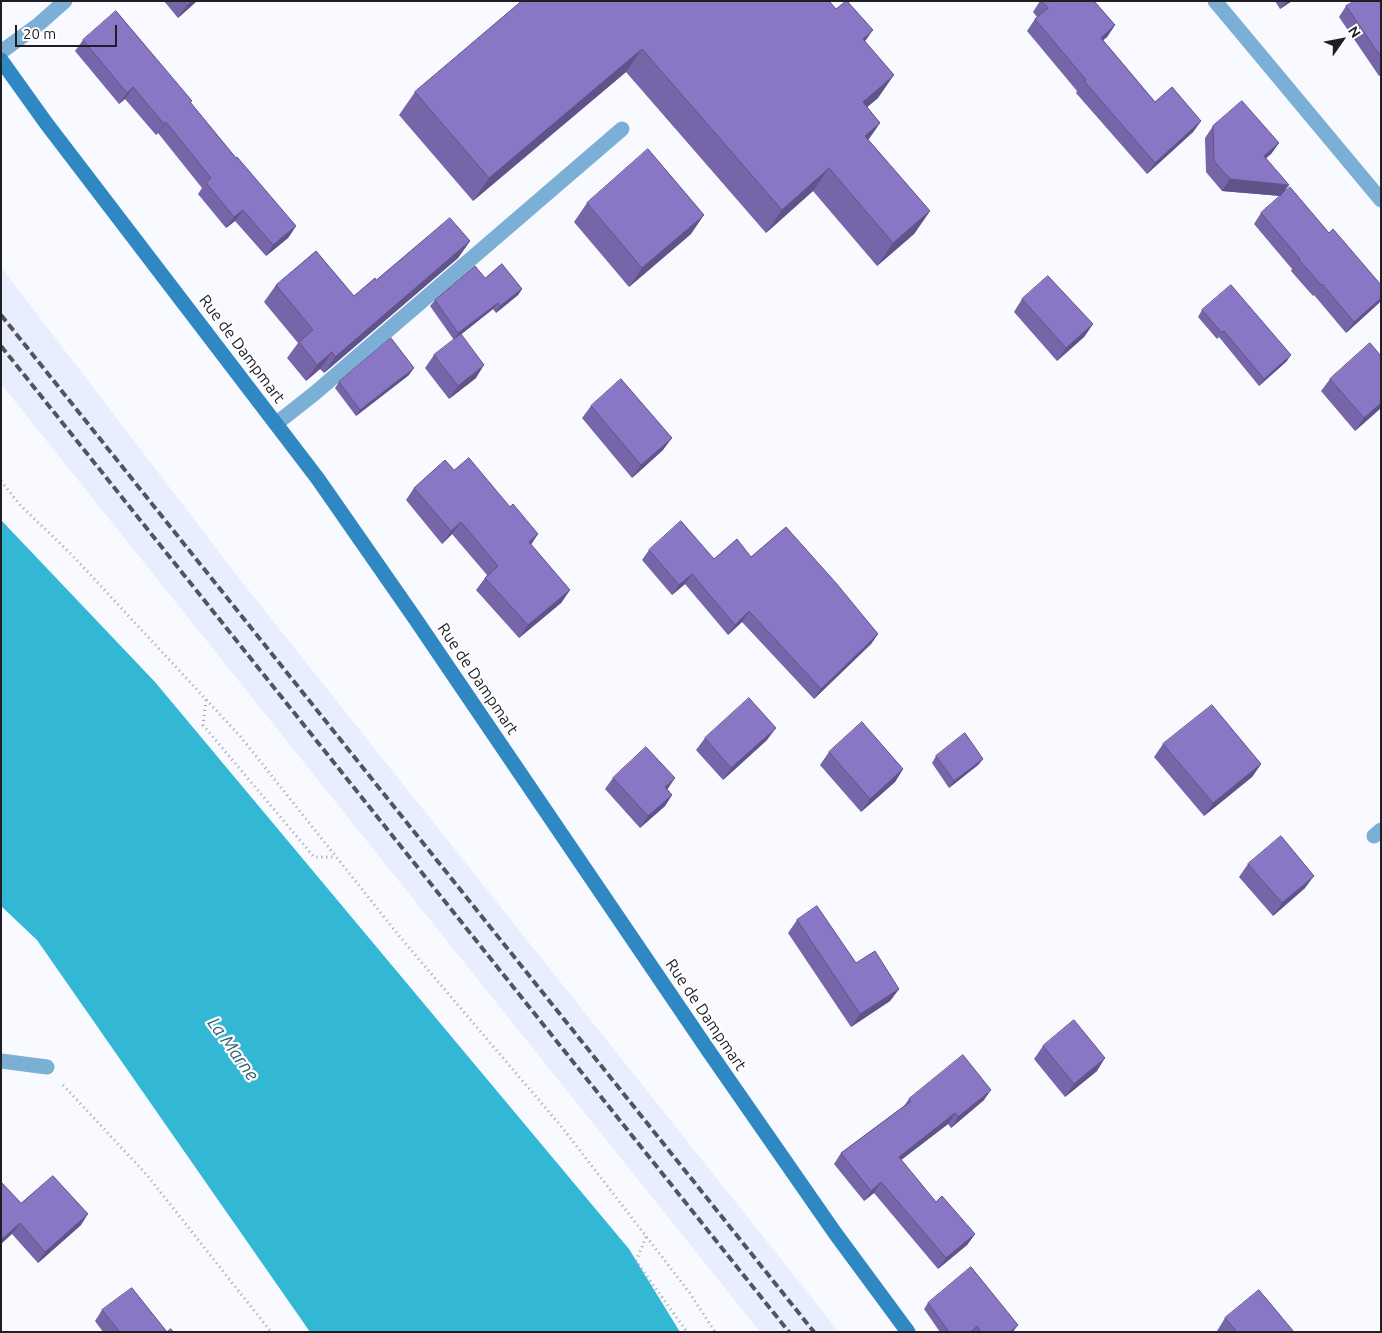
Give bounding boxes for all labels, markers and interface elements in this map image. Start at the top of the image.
scale bar [18,15,120,47]
north arrow [1317,15,1367,65]
text: N [1345,23,1364,41]
text: 20 m [23,25,56,42]
street label: Rue de Dampmart [195,291,289,407]
street label: Rue de Dampmart [434,620,522,738]
street label: Rue de Dampmart [662,956,750,1074]
water label: La Marne [203,1013,263,1085]

